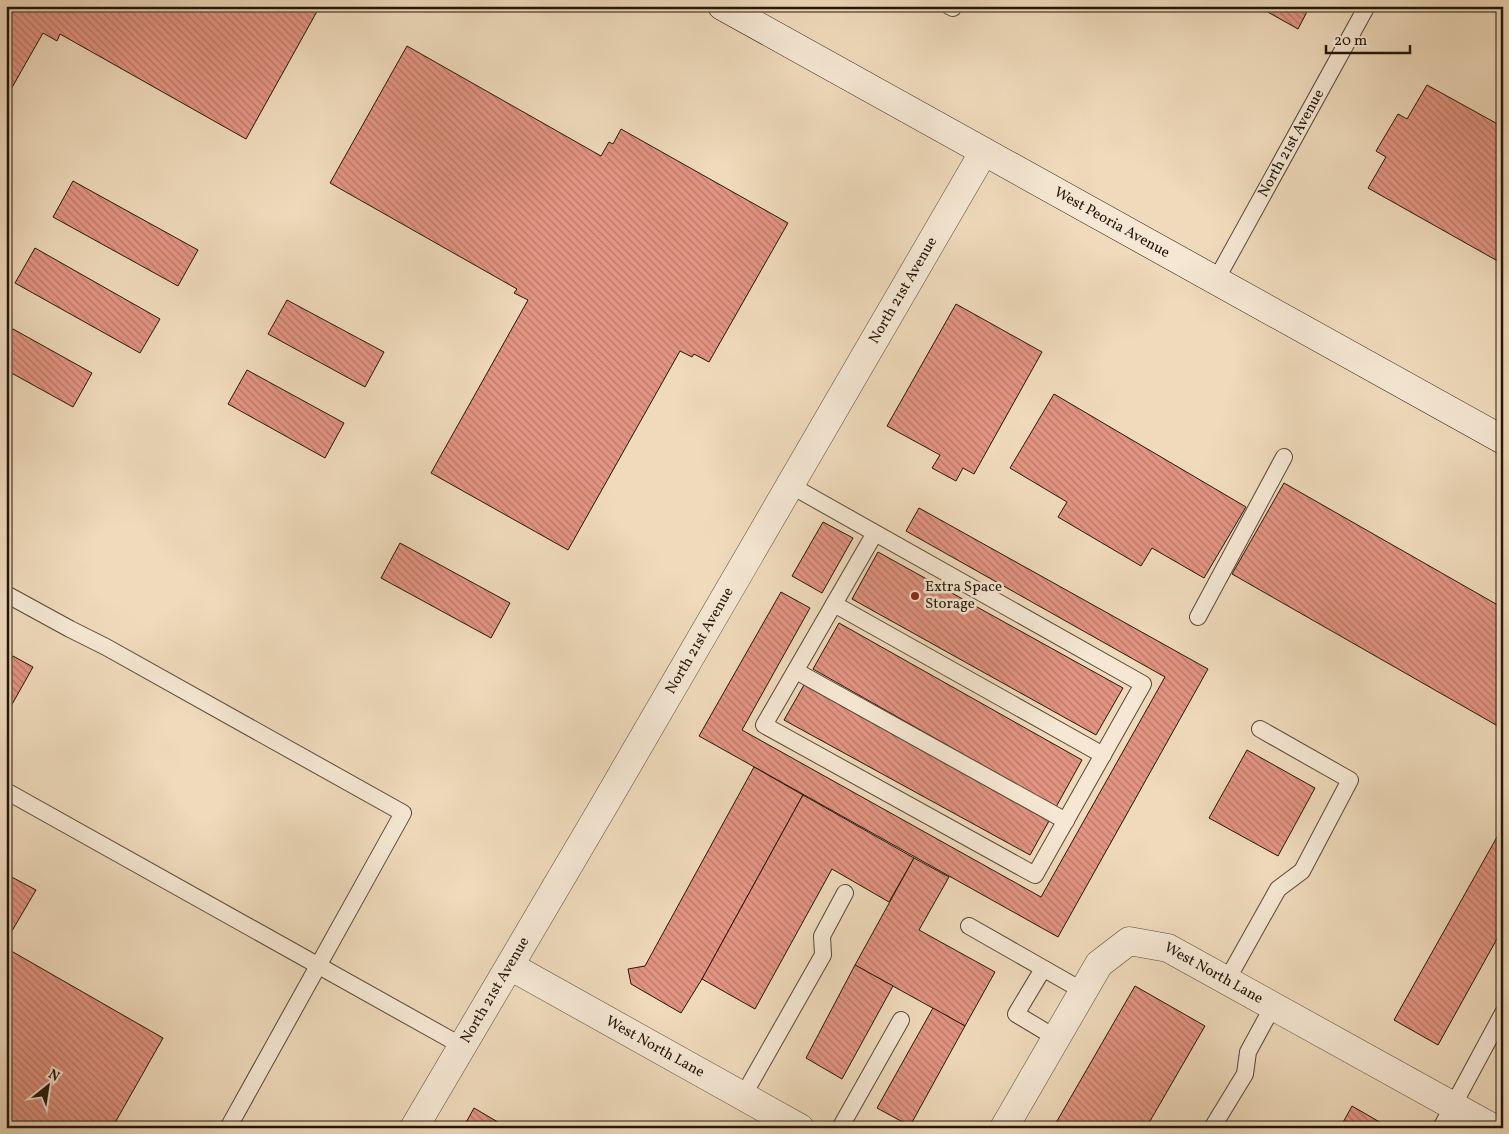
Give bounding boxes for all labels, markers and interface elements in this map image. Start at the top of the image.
scale bar [1326,22,1410,54]
text: 20 m [1334,31,1367,52]
street label: North 21st Avenue [1253,86,1330,201]
street label: West Peoria Avenue [1050,182,1174,263]
street label: North 21st Avenue [864,233,943,348]
place label: Extra Space Storage [925,577,1002,615]
street label: North 21st Avenue [660,583,739,698]
marker: Extra Space Storage [909,590,921,602]
street label: North 21st Avenue [456,933,535,1047]
street label: West North Lane [1160,937,1267,1009]
street label: West North Lane [602,1011,708,1083]
north arrow [22,1062,72,1112]
text: N [45,1065,63,1087]

